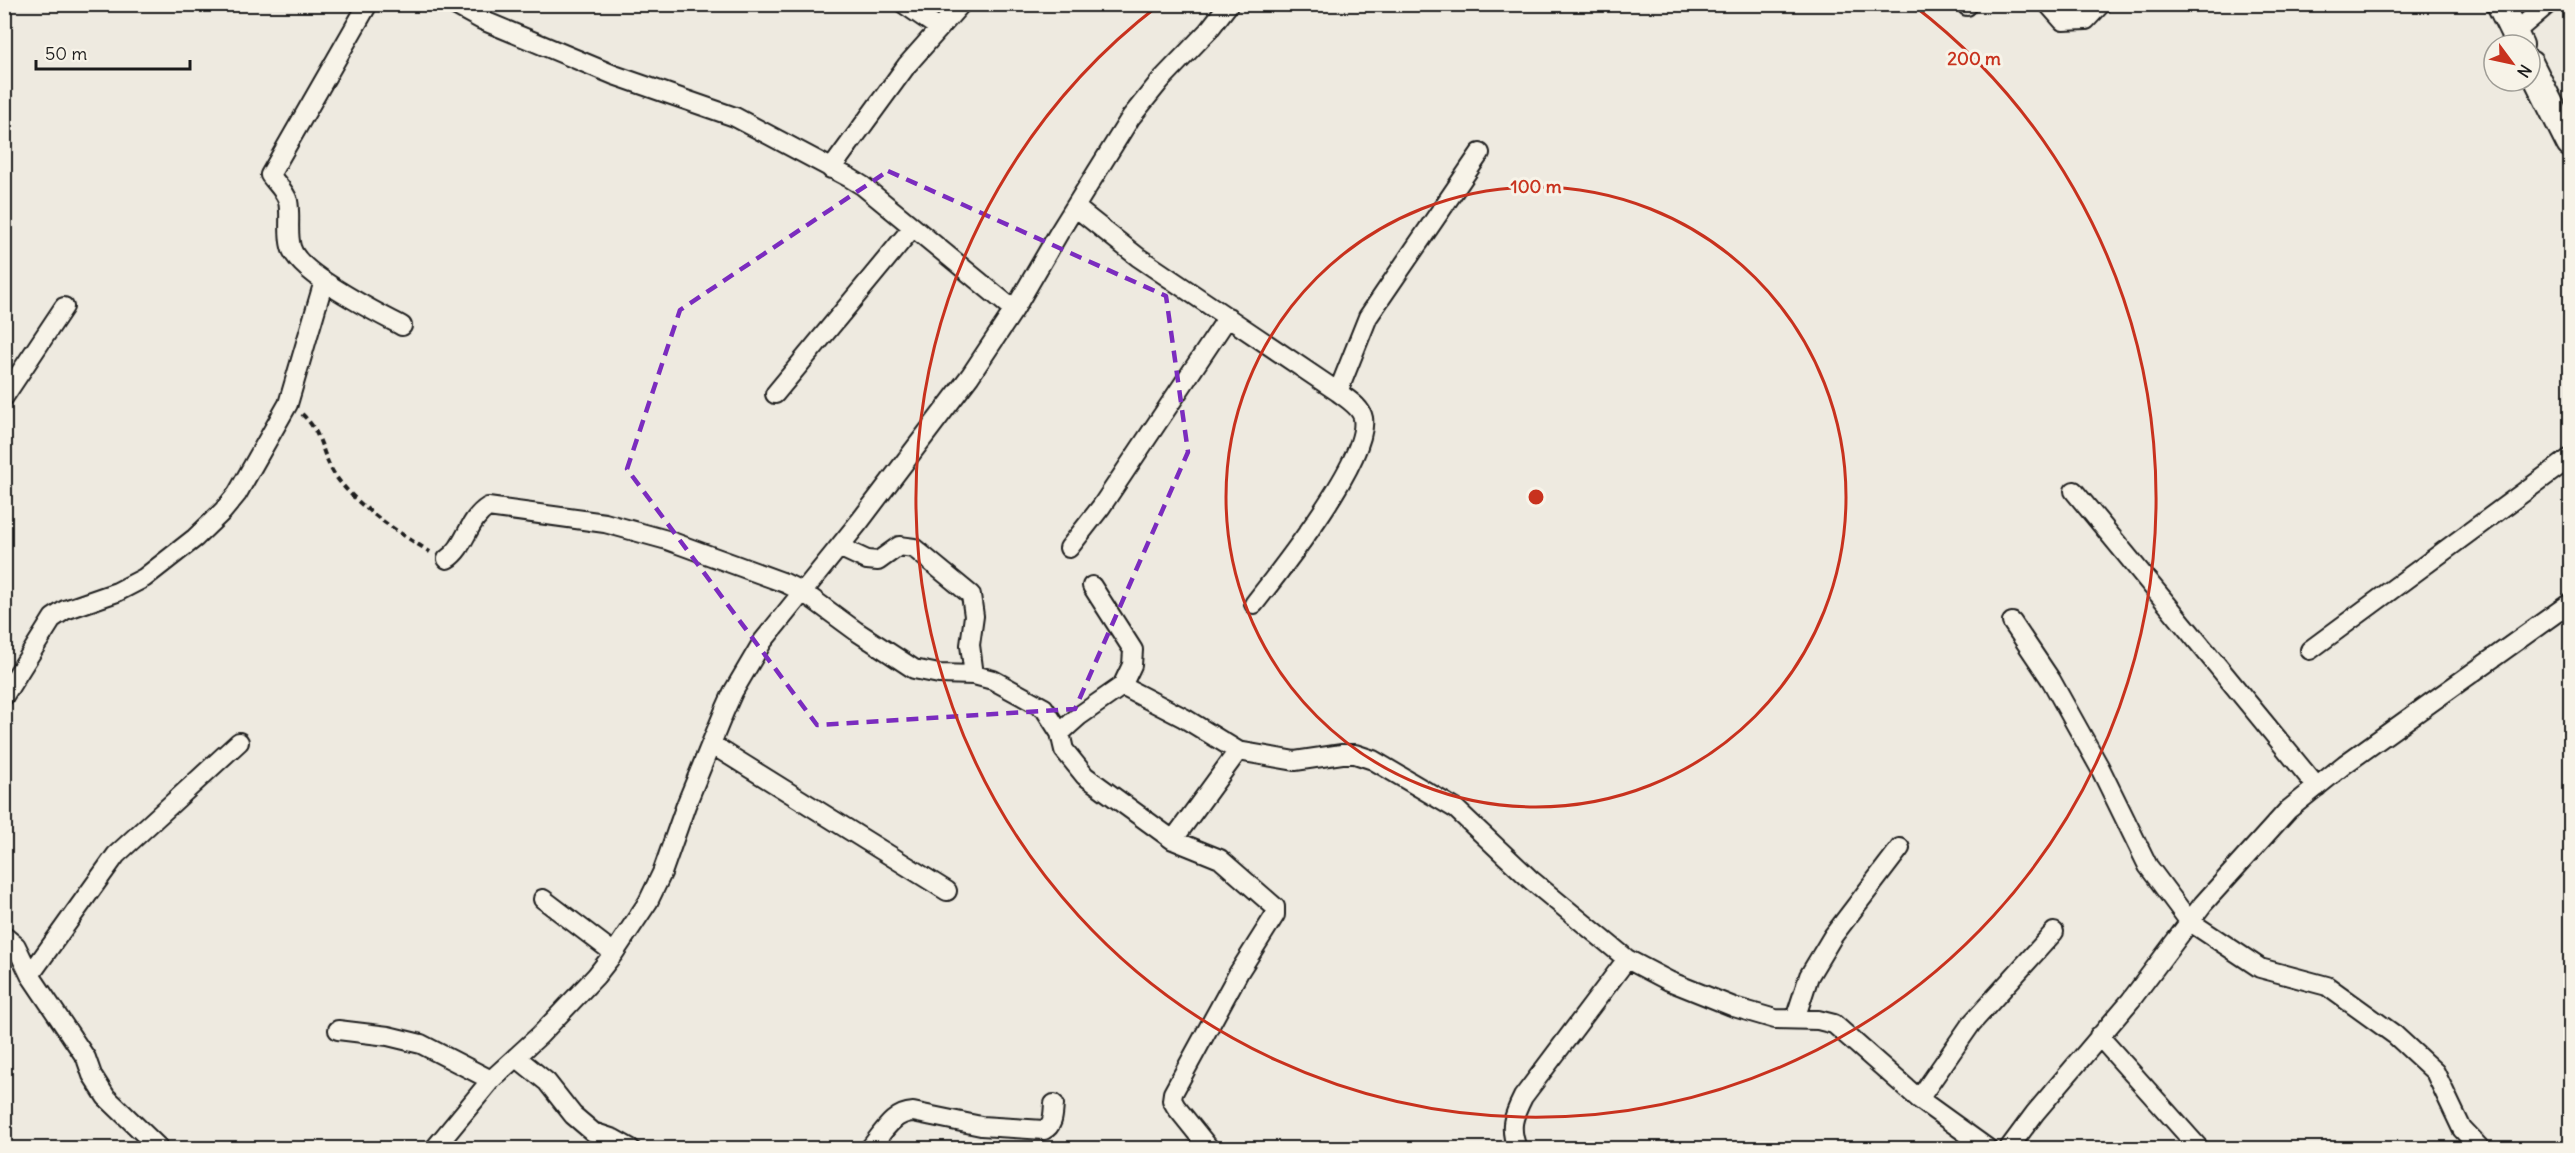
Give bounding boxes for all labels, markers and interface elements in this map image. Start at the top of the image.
scale bar [36,33,190,71]
north arrow [2482,33,2542,93]
text: 50 m [45,42,87,65]
text: 200 m [1947,47,2001,70]
text: N [2513,61,2536,81]
text: 100 m [1511,175,1562,198]
centre of rings [1526,487,1546,507]

